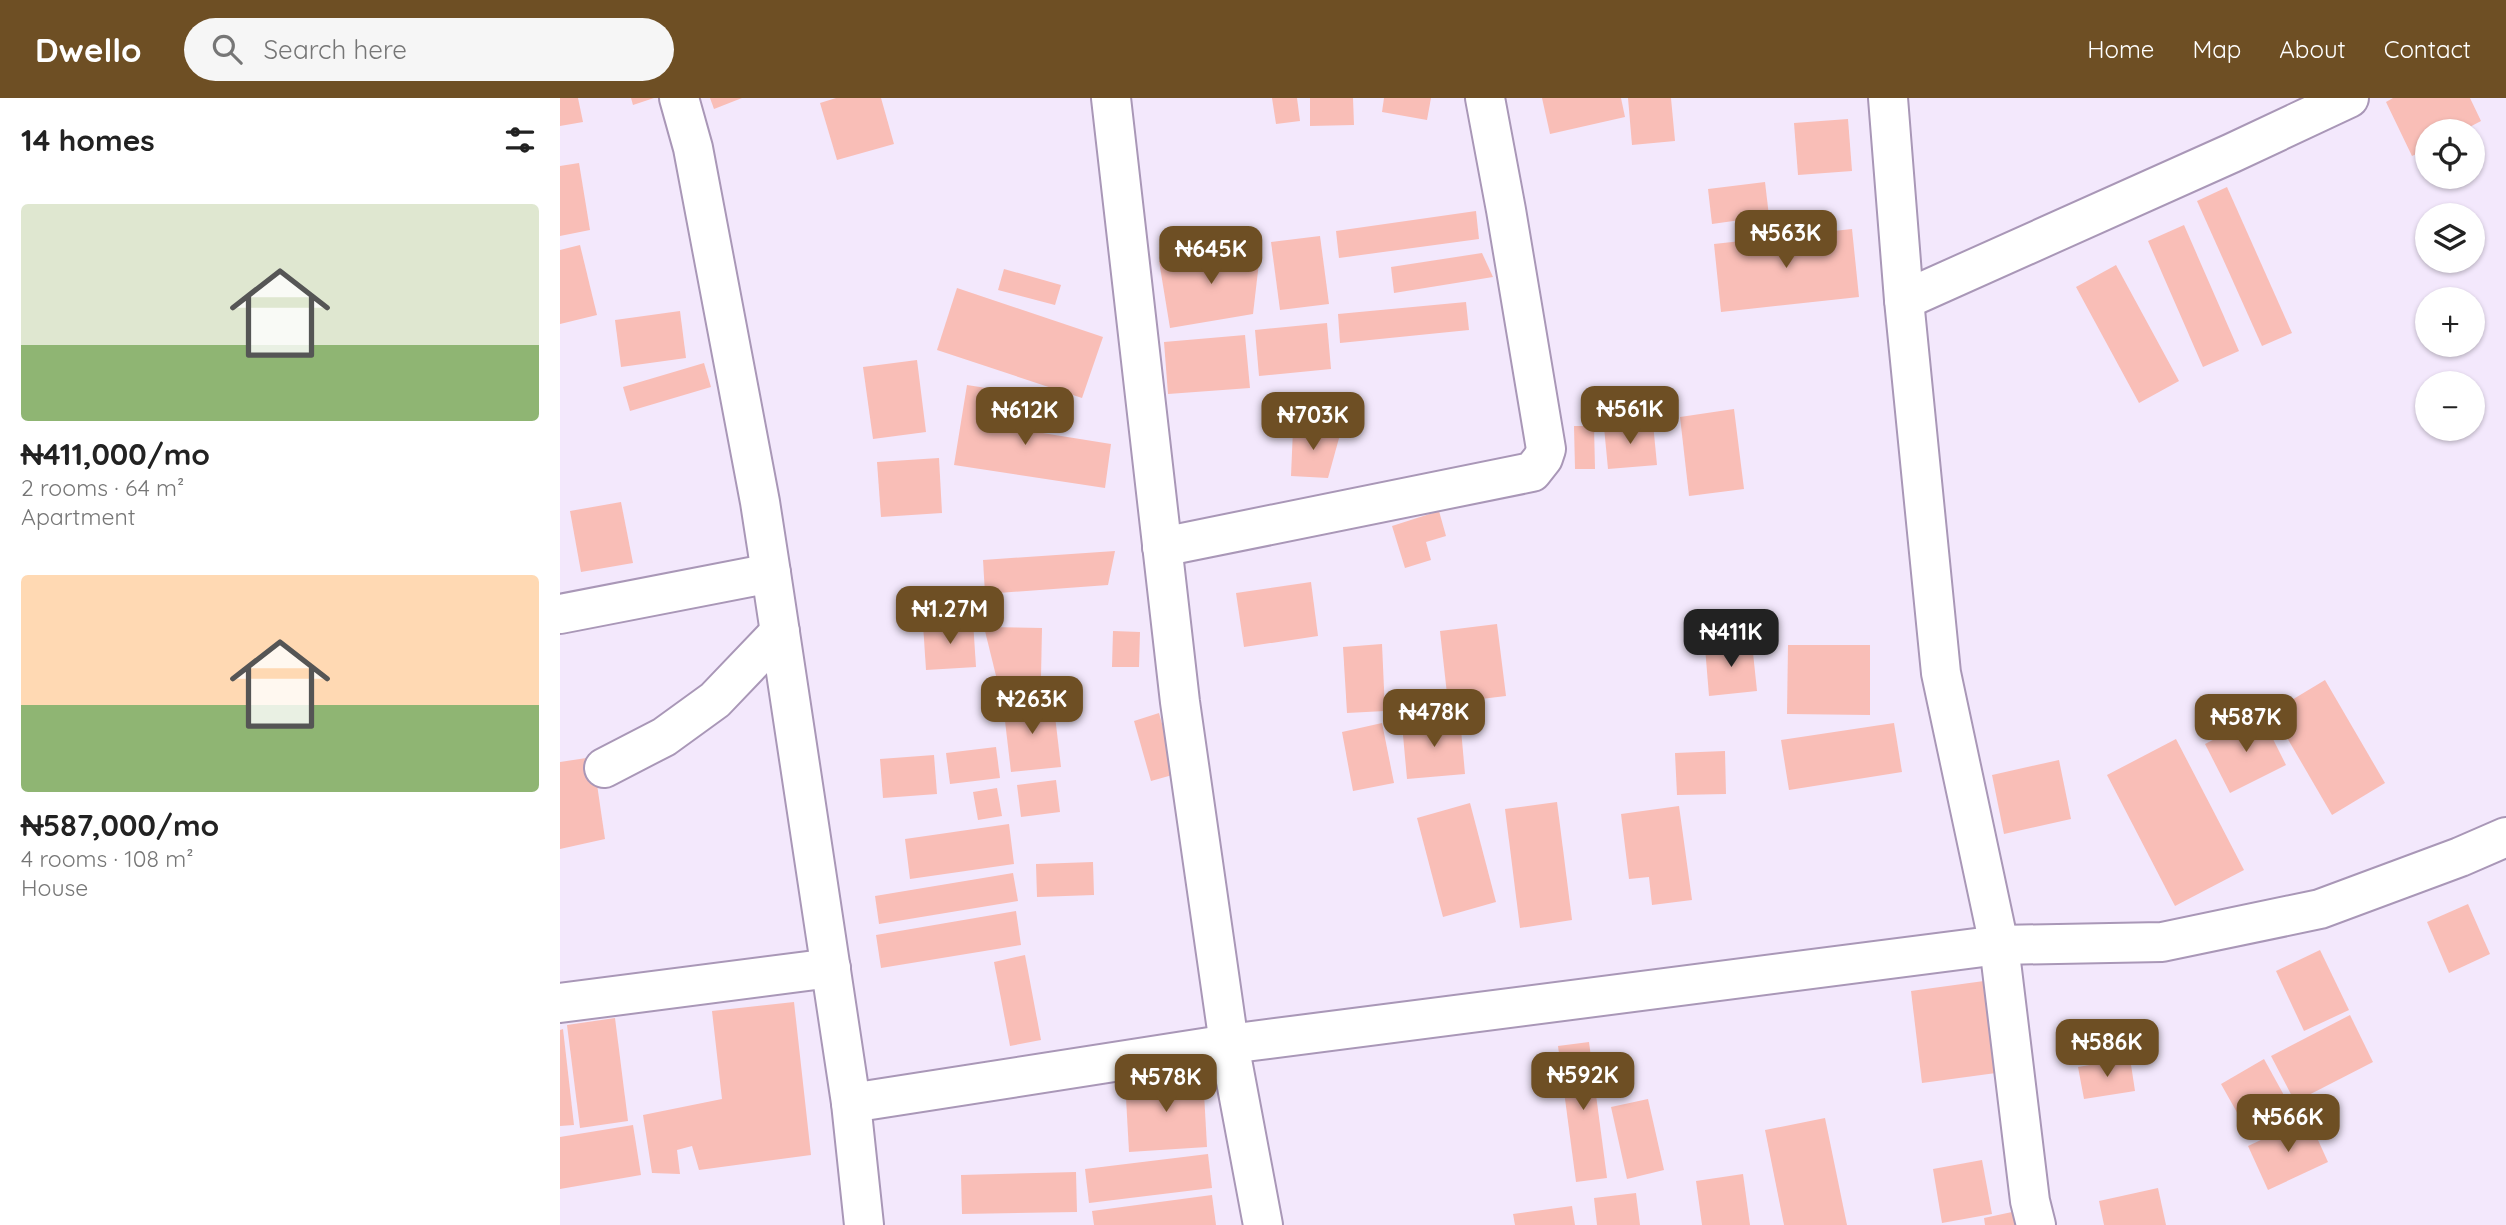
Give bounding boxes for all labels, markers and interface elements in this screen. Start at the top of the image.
search box [184,18,674,81]
text: Dwello [35,29,142,70]
icon: search [208,30,246,68]
text: Search here [264,33,407,66]
text: Home [2087,34,2154,64]
text: Map [2192,34,2241,64]
text: About [2279,34,2346,64]
text: Contact [2384,34,2471,64]
map controls [2415,119,2485,441]
button: locate [2415,119,2485,189]
text: 14 homes [21,121,155,159]
icon: filters [501,121,539,159]
button: layers [2415,203,2485,273]
pin: ₦563K [1737,211,1835,270]
text: ₦563K [1751,218,1821,247]
pin: ₦645K [1162,226,1260,286]
text: ₦645K [1175,234,1247,263]
icon: home [217,250,343,376]
button: + [2415,287,2485,357]
button: − [2415,371,2485,441]
pin: ₦561K [1581,386,1679,446]
pin: ₦612K [976,388,1074,447]
pin: ₦703K [1264,392,1362,452]
text: ₦561K [1597,394,1663,423]
text: ₦612K [992,395,1058,424]
text: ₦703K [1277,400,1349,429]
text: ₦411,000/mo [21,435,210,473]
text: 2 rooms · 64 m² [21,473,184,502]
text: Apartment [21,502,135,531]
pin: ₦1.27M [893,587,1007,646]
text: ₦1.27M [912,594,988,623]
pin: ₦411K [1682,610,1780,669]
text: ₦411K [1700,617,1762,646]
icon: home [217,621,343,747]
pin: ₦263K [983,676,1081,736]
text: ₦263K [997,684,1067,713]
pin: ₦478K [1385,690,1483,749]
pin: ₦587K [2197,694,2295,754]
text: ₦478K [1399,697,1469,726]
text: ₦587K [2211,702,2281,731]
text: ₦587,000/mo [21,806,219,844]
text: 4 rooms · 108 m² [21,844,194,873]
text: House [21,873,88,902]
pin: ₦586K [2058,1020,2156,1079]
text: ₦586K [2072,1027,2142,1056]
pin: ₦592K [1534,1052,1632,1112]
pin: ₦578K [1117,1054,1215,1114]
text: ₦592K [1547,1060,1619,1089]
text: ₦578K [1131,1062,1201,1091]
pin: ₦566K [2239,1094,2337,1154]
text: ₦566K [2253,1102,2323,1131]

